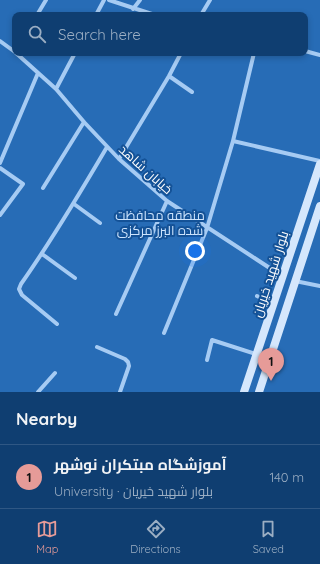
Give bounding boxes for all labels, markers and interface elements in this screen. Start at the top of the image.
search box [12,12,308,56]
icon: search [26,23,48,45]
text: Search here [58,25,141,44]
street label: خیابان شاهد [116,141,176,197]
park label: منطقه محافظت شده البرز مرکزی [115,207,205,238]
street label: بلوار شهید خیریان [248,229,292,319]
your location [185,241,205,261]
pin: 1 [258,348,284,381]
text: Nearby [16,408,77,429]
text: آموزشگاه مبتکران نوشهر [54,455,226,474]
text: 1 [26,469,32,485]
text: 140 m [269,469,304,485]
text: University · بلوار شهید خیریان [54,483,213,499]
tab: Map [36,518,58,556]
tab: Directions [130,518,181,556]
tab: Saved [253,518,284,556]

